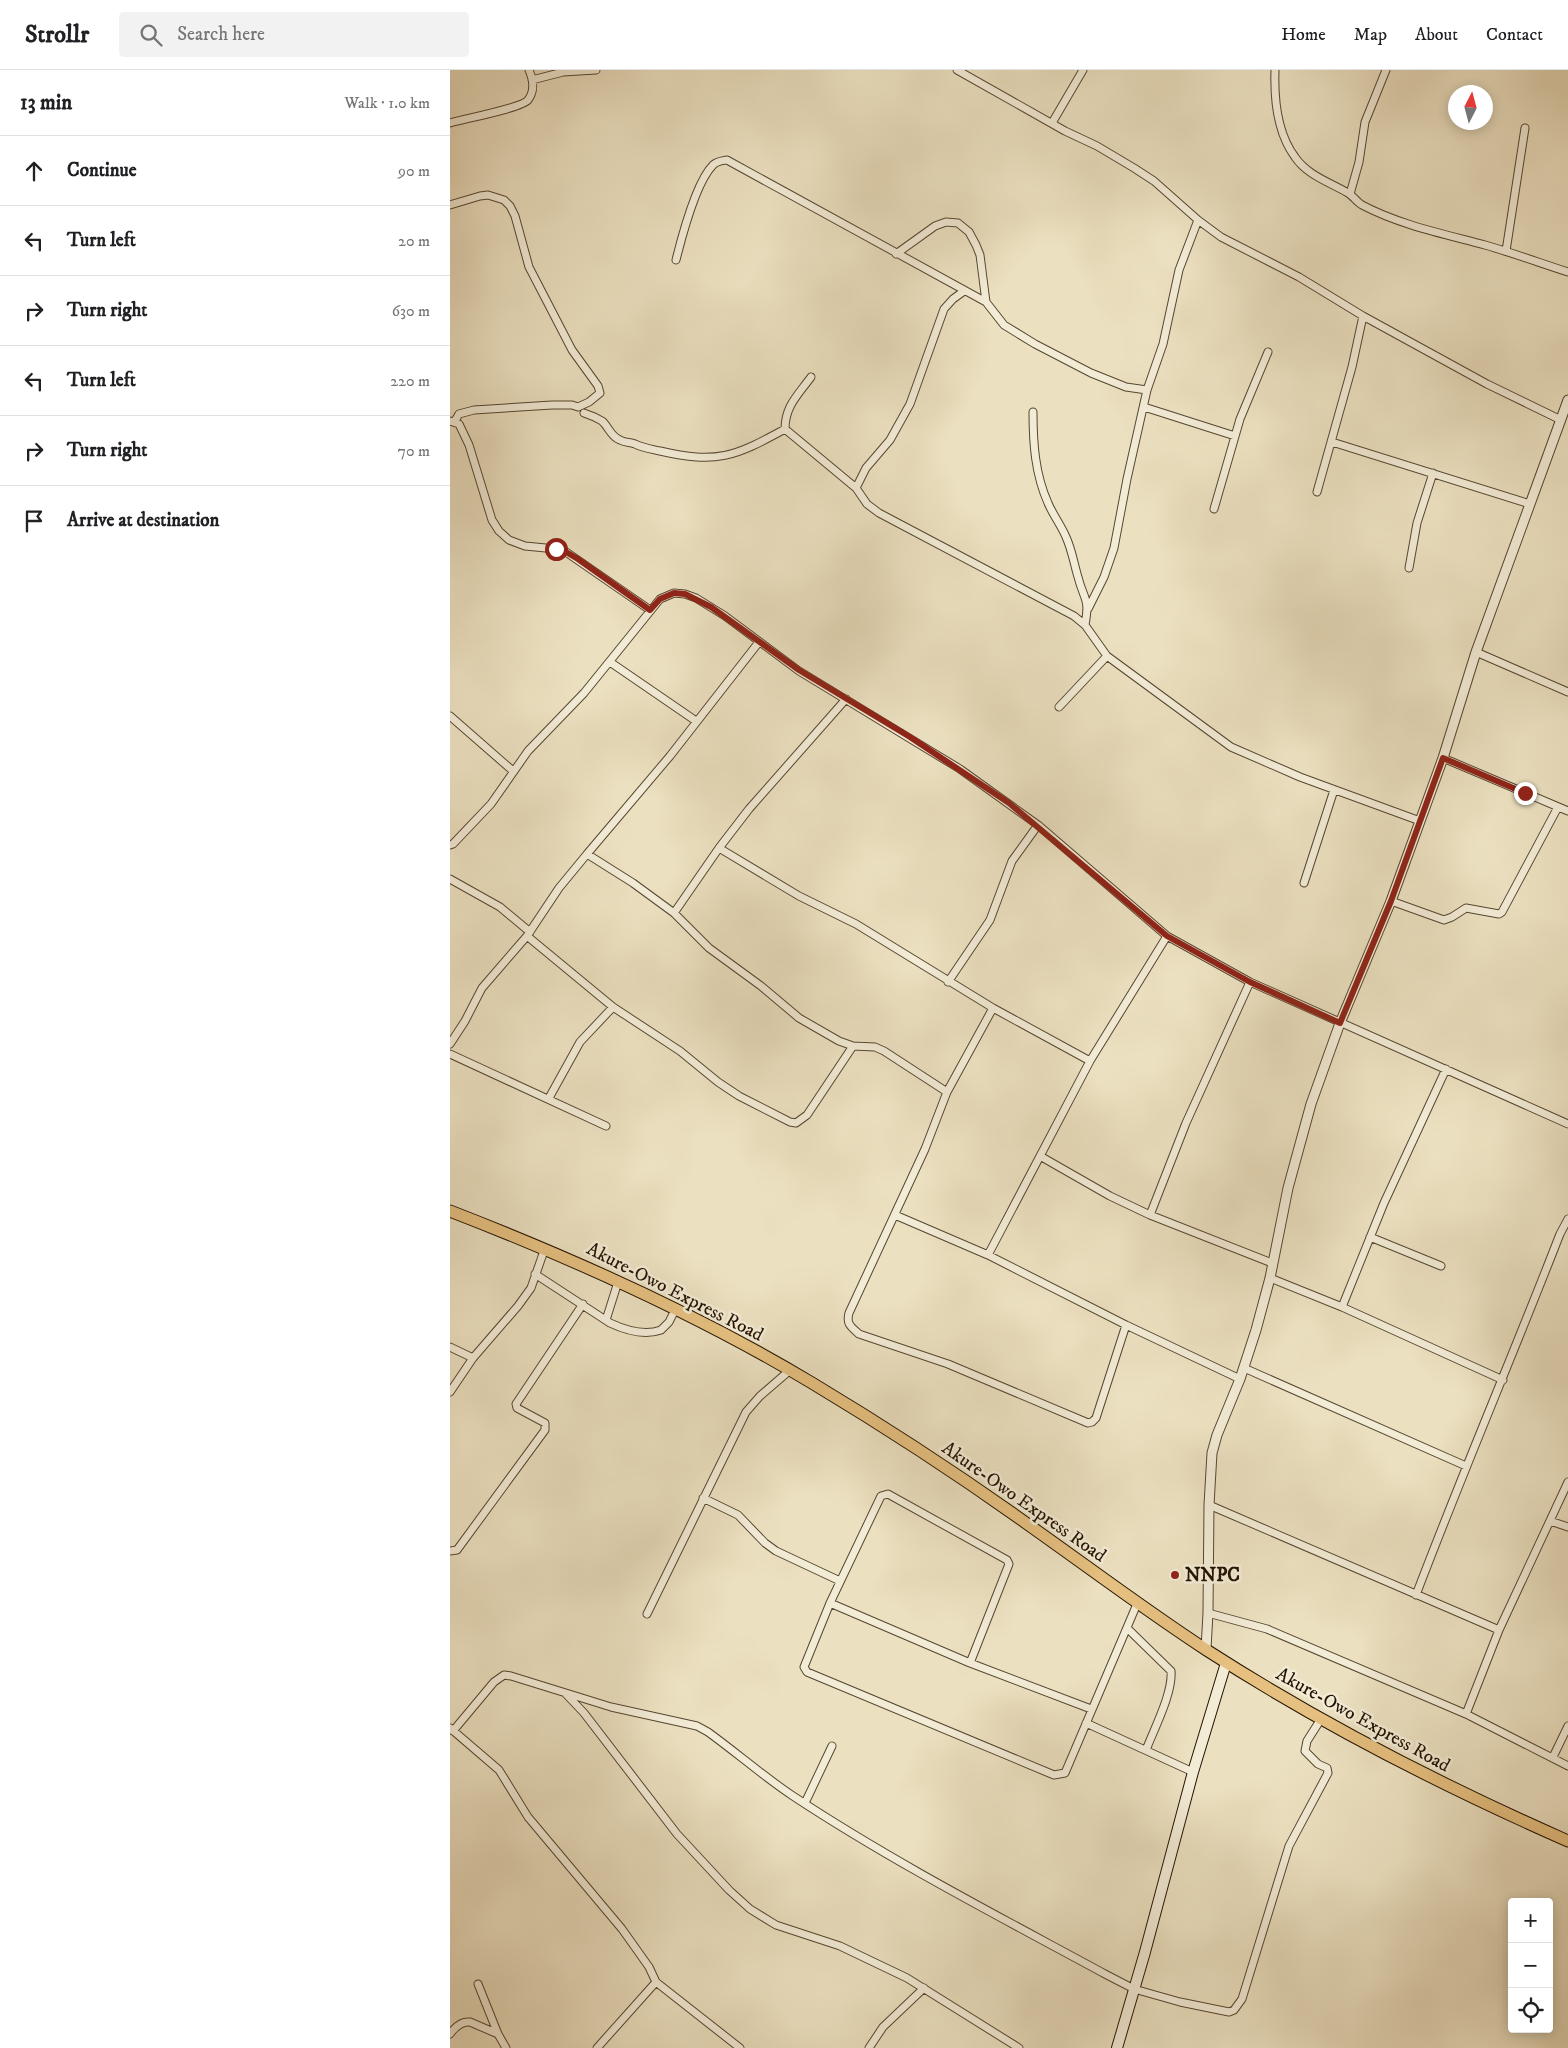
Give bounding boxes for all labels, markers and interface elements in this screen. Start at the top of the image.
search box [119,12,469,57]
text: Strollr [25,20,89,50]
icon: search [137,21,165,49]
text: Search here [177,23,265,46]
text: Home [1281,24,1326,46]
text: Map [1354,24,1387,46]
text: About [1415,24,1458,46]
text: Contact [1486,24,1543,46]
north arrow [1448,85,1493,130]
text: 13 min [20,90,72,116]
text: Walk · 1.0 km [344,93,430,113]
icon: ahead [20,157,48,185]
text: Continue [67,159,137,182]
text: 90 m [398,161,430,181]
icon: left [20,227,48,255]
text: Turn left [67,229,136,252]
text: 20 m [398,231,430,251]
icon: right [20,297,48,325]
text: Turn right [67,299,147,322]
text: 630 m [392,301,430,321]
icon: left [20,367,48,395]
text: Turn left [67,369,136,392]
text: 220 m [390,371,430,391]
icon: right [20,437,48,465]
text: Turn right [67,439,147,462]
text: 70 m [398,441,430,461]
icon: arrive [20,507,48,535]
text: Arrive at destination [67,509,219,532]
route start [545,538,568,561]
route end [1514,782,1537,805]
street label: Akure-Owo Express Road [583,1237,768,1347]
street label: Akure-Owo Express Road [937,1437,1111,1568]
place label: NNPC [1185,1564,1240,1587]
marker: NNPC [1169,1569,1181,1581]
street label: Akure-Owo Express Road [1272,1663,1454,1778]
map controls [1508,1898,1553,2033]
button: + [1508,1898,1553,1943]
button: − [1508,1943,1553,1988]
button: locate [1508,1988,1553,2033]

